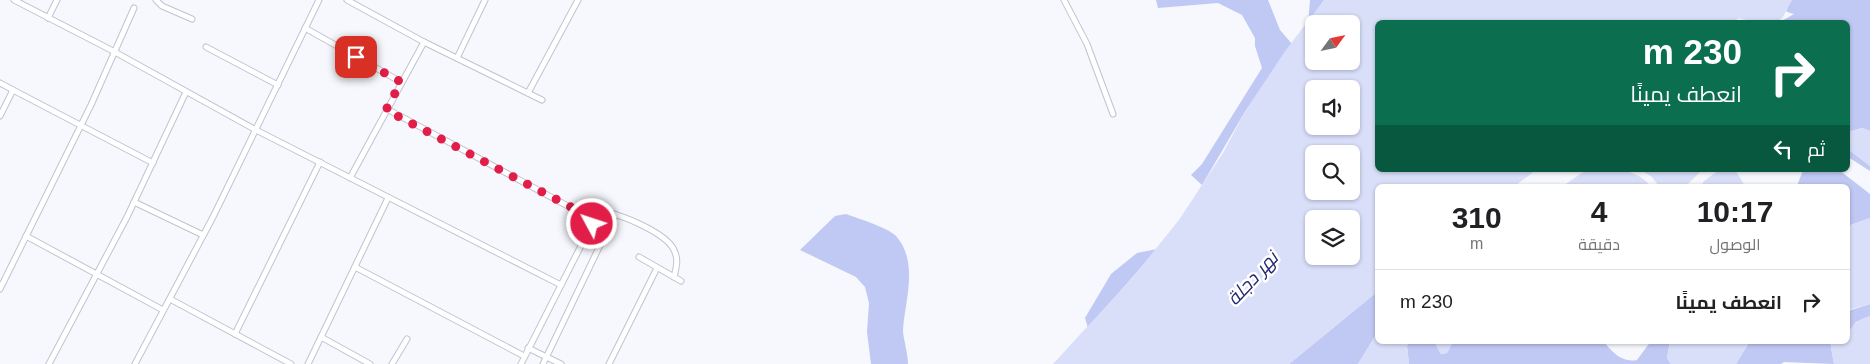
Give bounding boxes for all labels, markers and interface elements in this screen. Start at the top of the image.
north arrow [1305,15,1360,70]
map controls [1305,15,1360,265]
text: 230 m [1643,32,1742,71]
pin [335,36,377,78]
icon: right [1760,40,1825,105]
icon: arrive [342,43,370,71]
button: sound [1305,80,1360,135]
text: انعطف يمينًا [1630,82,1742,107]
icon: left [1769,135,1797,163]
text: ثم [1807,139,1825,160]
button: search [1305,145,1360,200]
text: 4 [1591,195,1608,228]
text: 10:17 [1697,195,1773,228]
position arrow [565,197,617,249]
text: 310 [1452,201,1502,234]
button: layers [1305,210,1360,265]
text: m [1470,235,1483,252]
text: دقيقة [1578,236,1620,253]
text: الوصول [1710,236,1760,253]
water label: نهر دجلة [1222,246,1284,310]
icon: right [1797,288,1825,316]
text: 230 m [1400,291,1453,312]
text: انعطف يمينًا [1675,292,1782,313]

